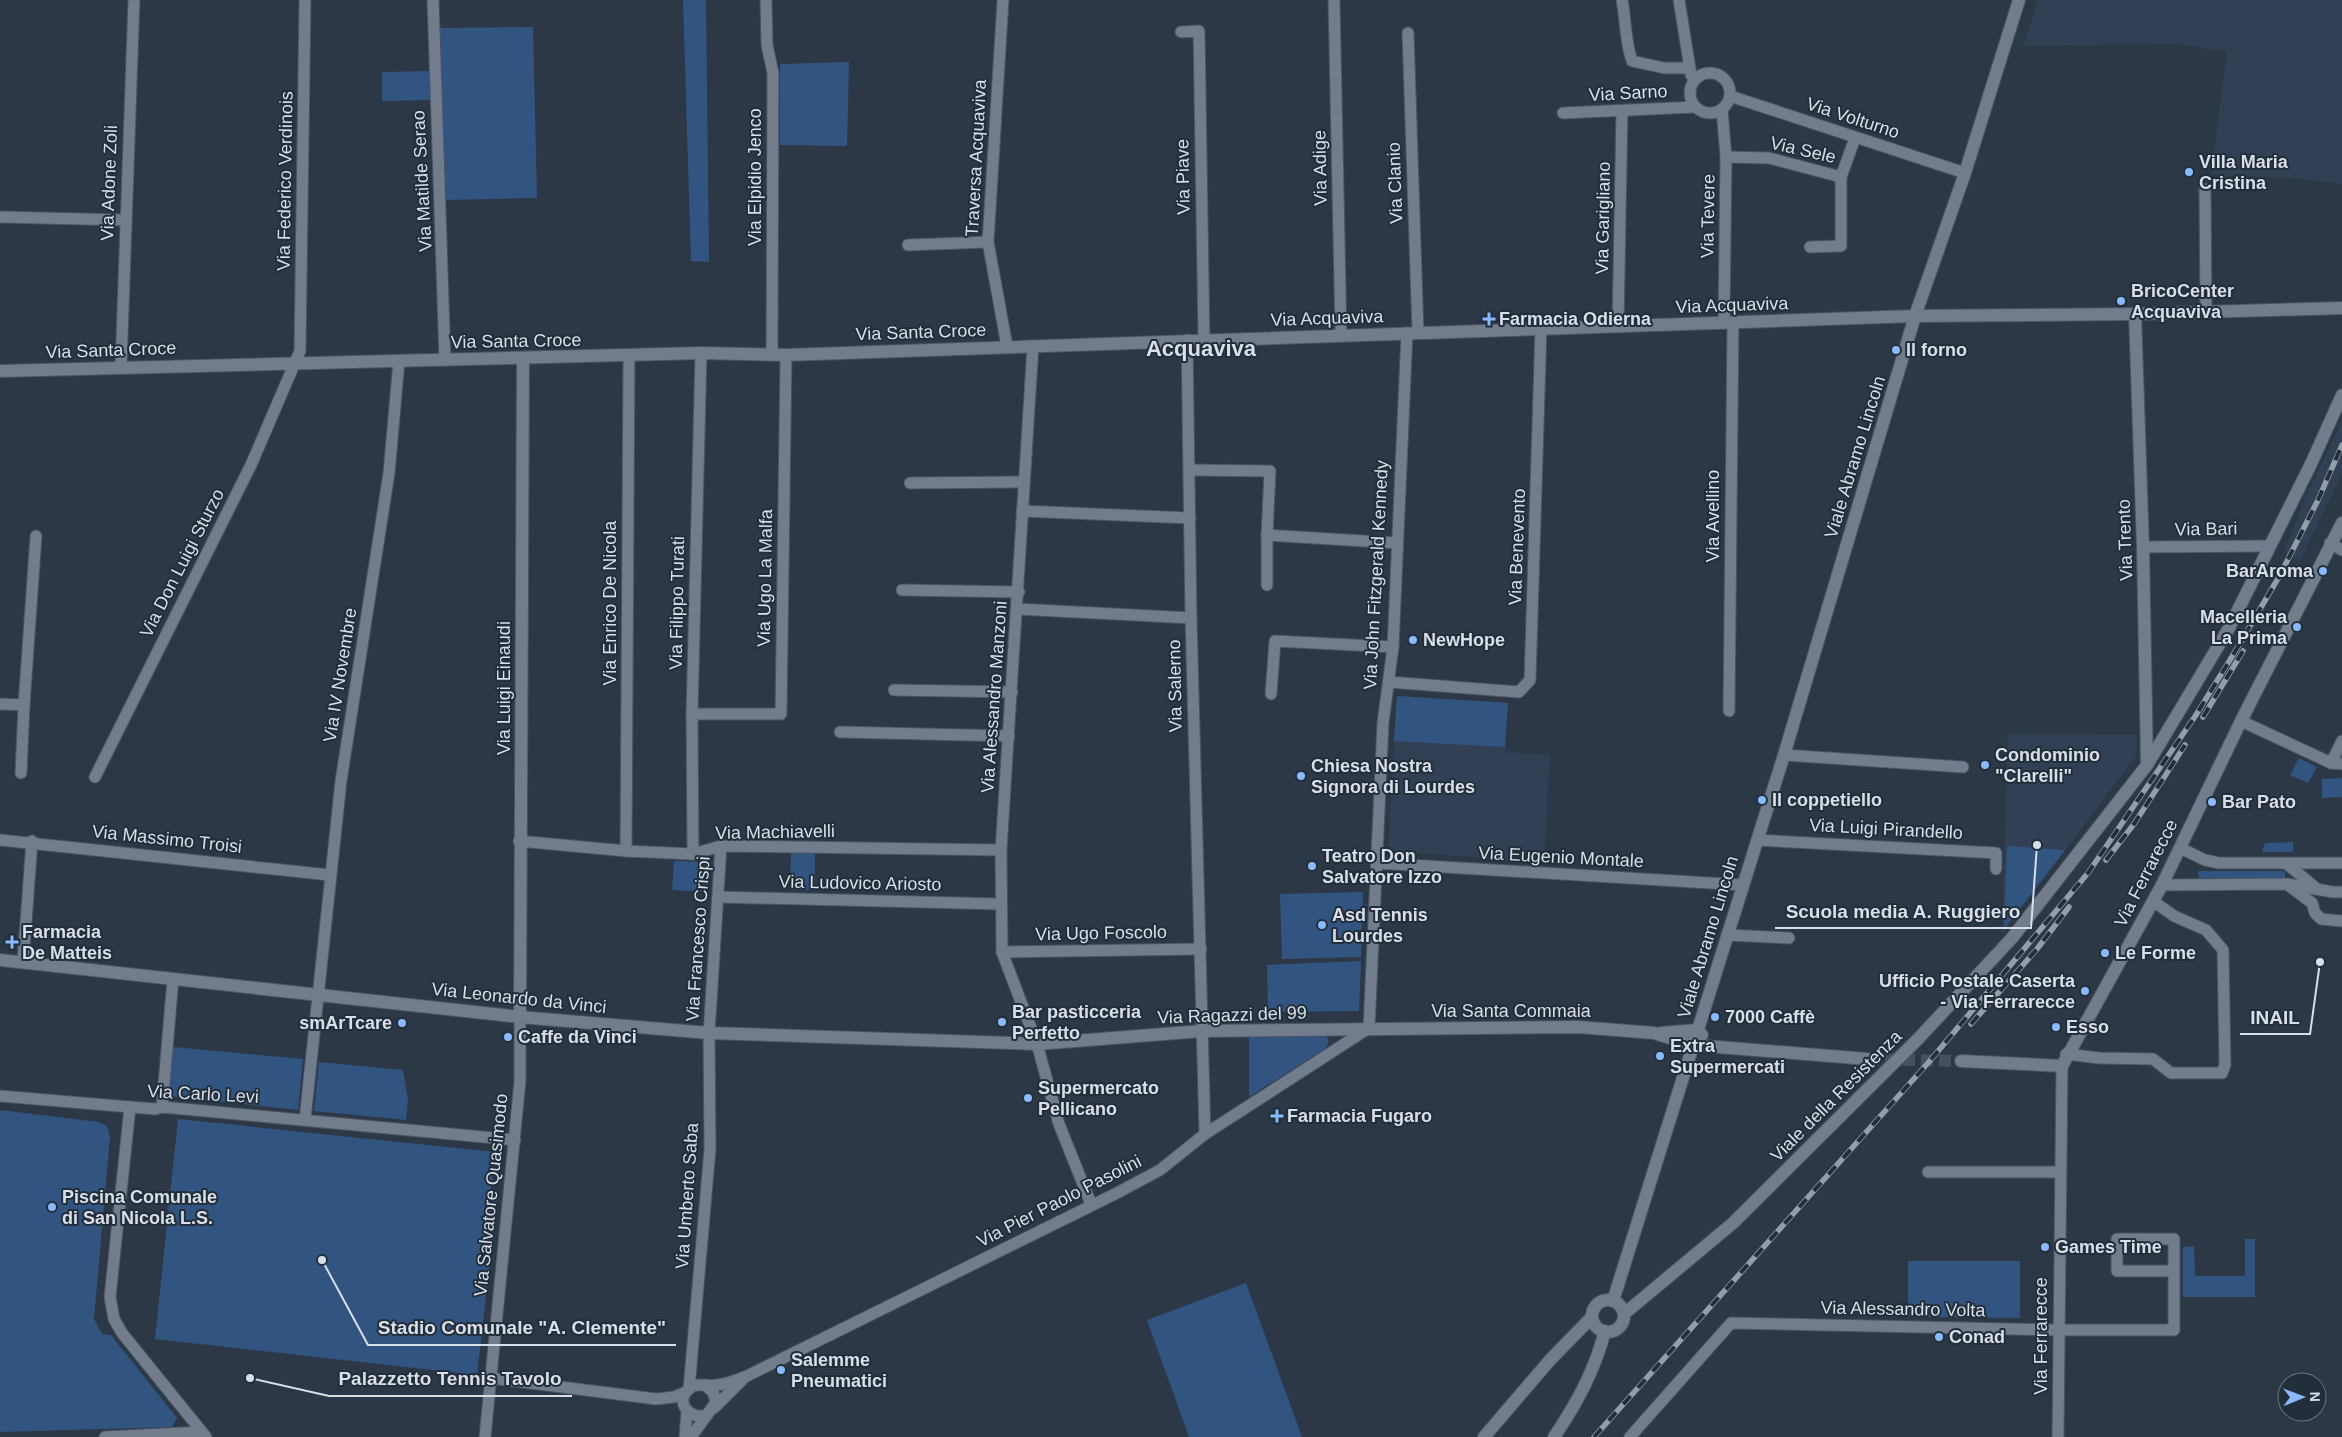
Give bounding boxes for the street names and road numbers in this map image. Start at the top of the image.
street label: Traversa Acquaviva [962,78,990,237]
street label: Via Sarno [1588,81,1668,105]
street label: Via Federico Verdinois [273,91,297,271]
street label: Via Volturno [1804,94,1902,142]
street label: Via Elpidio Jenco [745,108,765,246]
street label: Via Matilde Serao [408,110,436,252]
street label: Via Adone Zoli [97,125,121,241]
street label: Via Adige [1309,130,1331,206]
street label: Via Sele [1768,133,1838,167]
street label: Via Piave [1172,139,1194,215]
street label: Via Clanio [1384,142,1406,224]
street label: Via Garigliano [1592,161,1614,275]
street label: Via Tevere [1697,174,1719,258]
street label: Via Acquaviva [1675,293,1790,317]
street label: Via Acquaviva [1270,306,1385,330]
street label: Via Santa Croce [855,320,987,344]
street label: Via Santa Croce [450,330,582,352]
street label: Via Santa Croce [45,338,177,362]
street label: Viale Abramo Lincoln [1821,373,1889,541]
street label: Via John Fitzgerald Kennedy [1360,460,1392,690]
street label: Via Avellino [1703,470,1723,562]
street label: Via Don Luigi Sturzo [136,485,228,641]
street label: Via Benevento [1505,488,1529,606]
street label: Via Trento [2114,499,2136,581]
street label: Via Ugo La Malfa [754,508,776,647]
street label: Via Bari [2174,518,2238,540]
street label: Via Enrico De Nicola [600,520,620,685]
street label: Via Filippo Turati [666,536,688,670]
street label: Via Alessandro Manzoni [977,600,1011,794]
street label: Via IV Novembre [320,606,360,744]
street label: Via Luigi Einaudi [494,621,514,755]
street label: Via Salerno [1164,639,1186,733]
street label: Via Luigi Pirandello [1809,815,1963,843]
street label: Via Ferrarecce [2110,816,2182,930]
street label: Via Massimo Troisi [91,821,243,857]
street label: Via Machiavelli [715,821,835,843]
street label: Via Eugenio Montale [1478,843,1644,871]
street label: Viale Abramo Lincoln [1674,853,1742,1021]
street label: Via Francesco Crispi [682,856,714,1022]
street label: Via Ludovico Ariosto [778,872,942,894]
street label: Via Ugo Foscolo [1035,922,1167,944]
street label: Via Leonardo da Vinci [431,979,607,1017]
street label: Via Santa Commaia [1431,1001,1592,1021]
street label: Via Ragazzi del 99 [1157,1002,1307,1028]
street label: Viale della Resistenza [1766,1026,1906,1166]
street label: Via Carlo Levi [147,1081,259,1107]
street label: Via Salvatore Quasimodo [470,1093,512,1297]
street label: Via Umberto Saba [672,1121,702,1270]
street label: Via Pier Paolo Pasolini [973,1151,1145,1251]
street label: Via Ferrarecce [2031,1277,2051,1395]
street label: Via Alessandro Volta [1820,1298,1987,1320]

